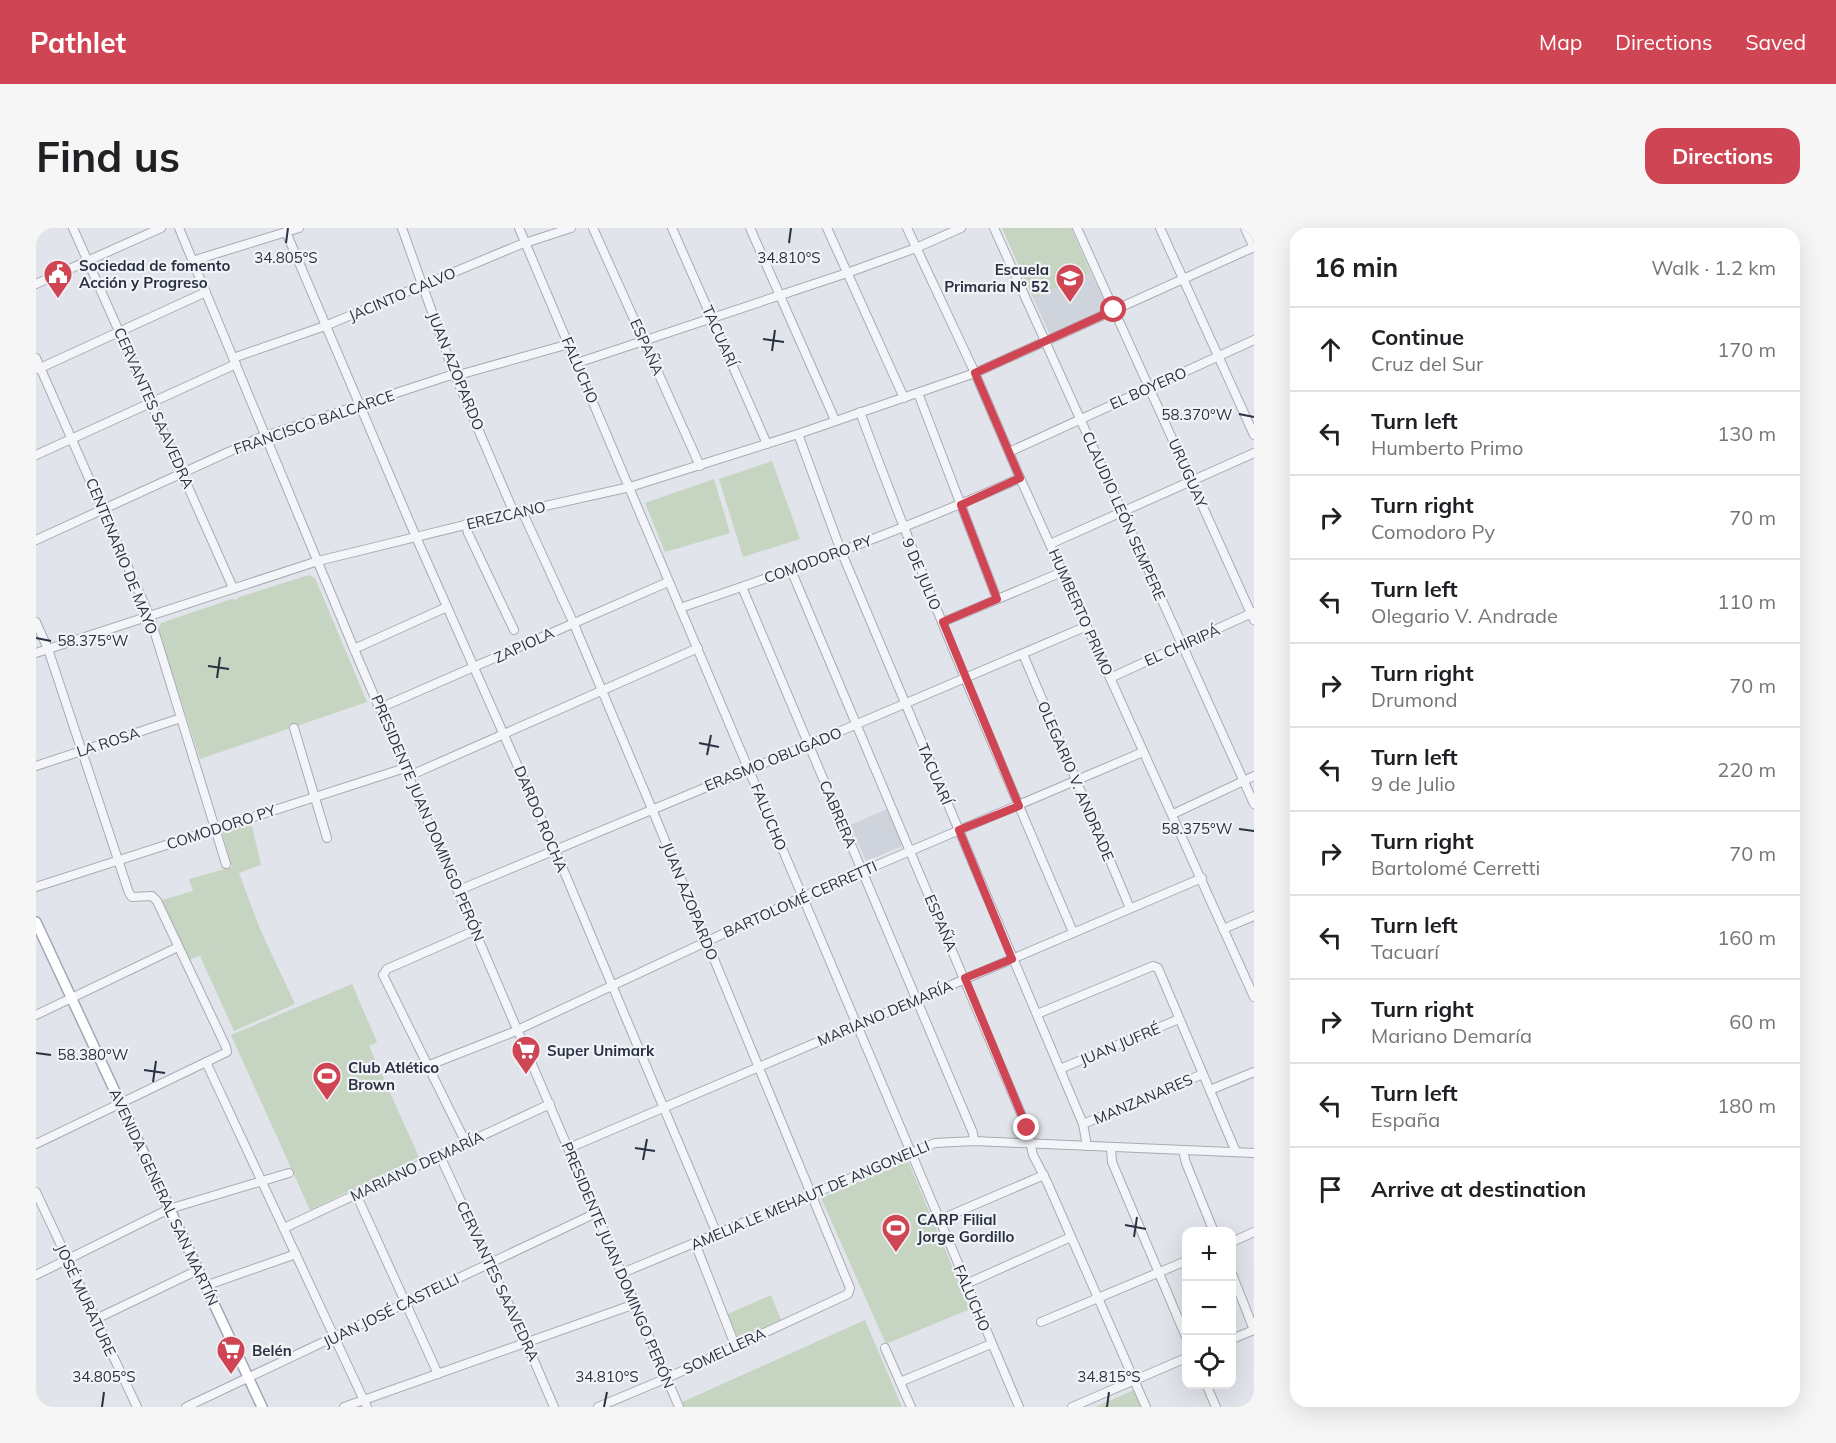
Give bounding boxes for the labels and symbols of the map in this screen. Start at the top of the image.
text: 34.805°S [254,248,318,267]
text: 34.810°S [757,248,821,267]
place label: Sociedad de fomento Acción y Progreso [79,256,230,292]
public building icon: Sociedad de fomento Acción y Progreso [42,258,74,300]
place label: Escuela Primaria N° 52 [944,260,1049,296]
school or university icon: Escuela Primaria N° 52 [1054,262,1086,304]
street label: JACINTO CALVO [346,263,458,325]
route start [1100,296,1126,322]
street label: TACUARÍ [698,302,742,371]
street label: JUAN AZOPARDO [424,309,488,433]
street label: ESPAÑA [626,316,668,378]
street label: CERVANTES SAAVEDRA [110,324,198,492]
street label: FALUCHO [557,334,603,406]
street label: EL BOYERO [1107,363,1189,413]
street label: FRANCISCO BALCARCE [231,385,397,458]
text: 58.370°W [1162,405,1233,424]
street label: CLAUDIO LEÓN SEMPERE [1078,429,1170,604]
street label: URUGUAY [1164,436,1212,511]
street label: CENTENARIO DE MAYO [82,475,162,637]
street label: EREZCANO [465,497,547,533]
street label: COMODORO PY [761,530,875,587]
street label: 9 DE JULIO [898,535,946,613]
street label: HUMBERTO PRIMO [1045,546,1117,678]
street label: EL CHIRIPÁ [1141,620,1223,670]
street label: ZAPIOLA [491,623,557,667]
text: 58.375°W [58,631,129,650]
street label: PRESIDENTE JUAN DOMINGO PERÓN [367,692,489,944]
street label: OLEGARIO V. ANDRADE [1034,698,1118,864]
street label: LA ROSA [74,723,142,761]
street label: ERASMO OBLIGADO [702,723,844,795]
street label: TACUARÍ [914,740,957,809]
street label: DARDO ROCHA [510,763,572,875]
street label: CABRERA [815,777,861,851]
street label: FALUCHO [747,781,791,853]
street label: COMODORO PY [164,800,279,854]
text: 58.375°W [1162,819,1233,838]
street label: JUAN AZOPARDO [658,839,722,963]
street label: BARTOLOMÉ CERRETTI [720,856,880,942]
street label: ESPAÑA [921,892,961,954]
street label: MARIANO DEMARÍA [815,976,955,1050]
street label: JUAN JUFRÉ [1077,1018,1163,1069]
supermarket icon: Super Unimark [510,1034,542,1076]
place label: Super Unimark [547,1041,655,1060]
text: 58.380°W [58,1045,129,1064]
place label: Club Atlético Brown [348,1058,439,1094]
sports icon: Club Atlético Brown [311,1060,343,1102]
street label: MANZANARES [1091,1070,1195,1128]
street label: AVENIDA GENERAL SAN MARTÍN [105,1085,223,1309]
route end [1013,1114,1039,1140]
street label: MARIANO DEMARÍA [347,1127,487,1205]
street label: AMELIA LE MEHAUT DE ANGONELLI [688,1136,932,1254]
street label: PRESIDENTE JUAN DOMINGO PERÓN [557,1139,679,1391]
street label: CERVANTES SAAVEDRA [453,1198,543,1364]
place label: CARP Filial Jorge Gordillo [917,1210,1015,1246]
sports icon: CARP Filial Jorge Gordillo [880,1212,912,1254]
street label: JOSÉ MURATURE [52,1241,120,1359]
street label: FALUCHO [949,1262,995,1334]
street label: JUAN JOSÉ CASTELLI [320,1269,462,1351]
street label: SOMELLERA [680,1324,768,1378]
supermarket icon: Belén [215,1334,247,1376]
place label: Belén [252,1341,292,1360]
text: 34.805°S [72,1367,136,1386]
text: 34.810°S [575,1367,639,1386]
text: 34.815°S [1077,1367,1141,1386]

